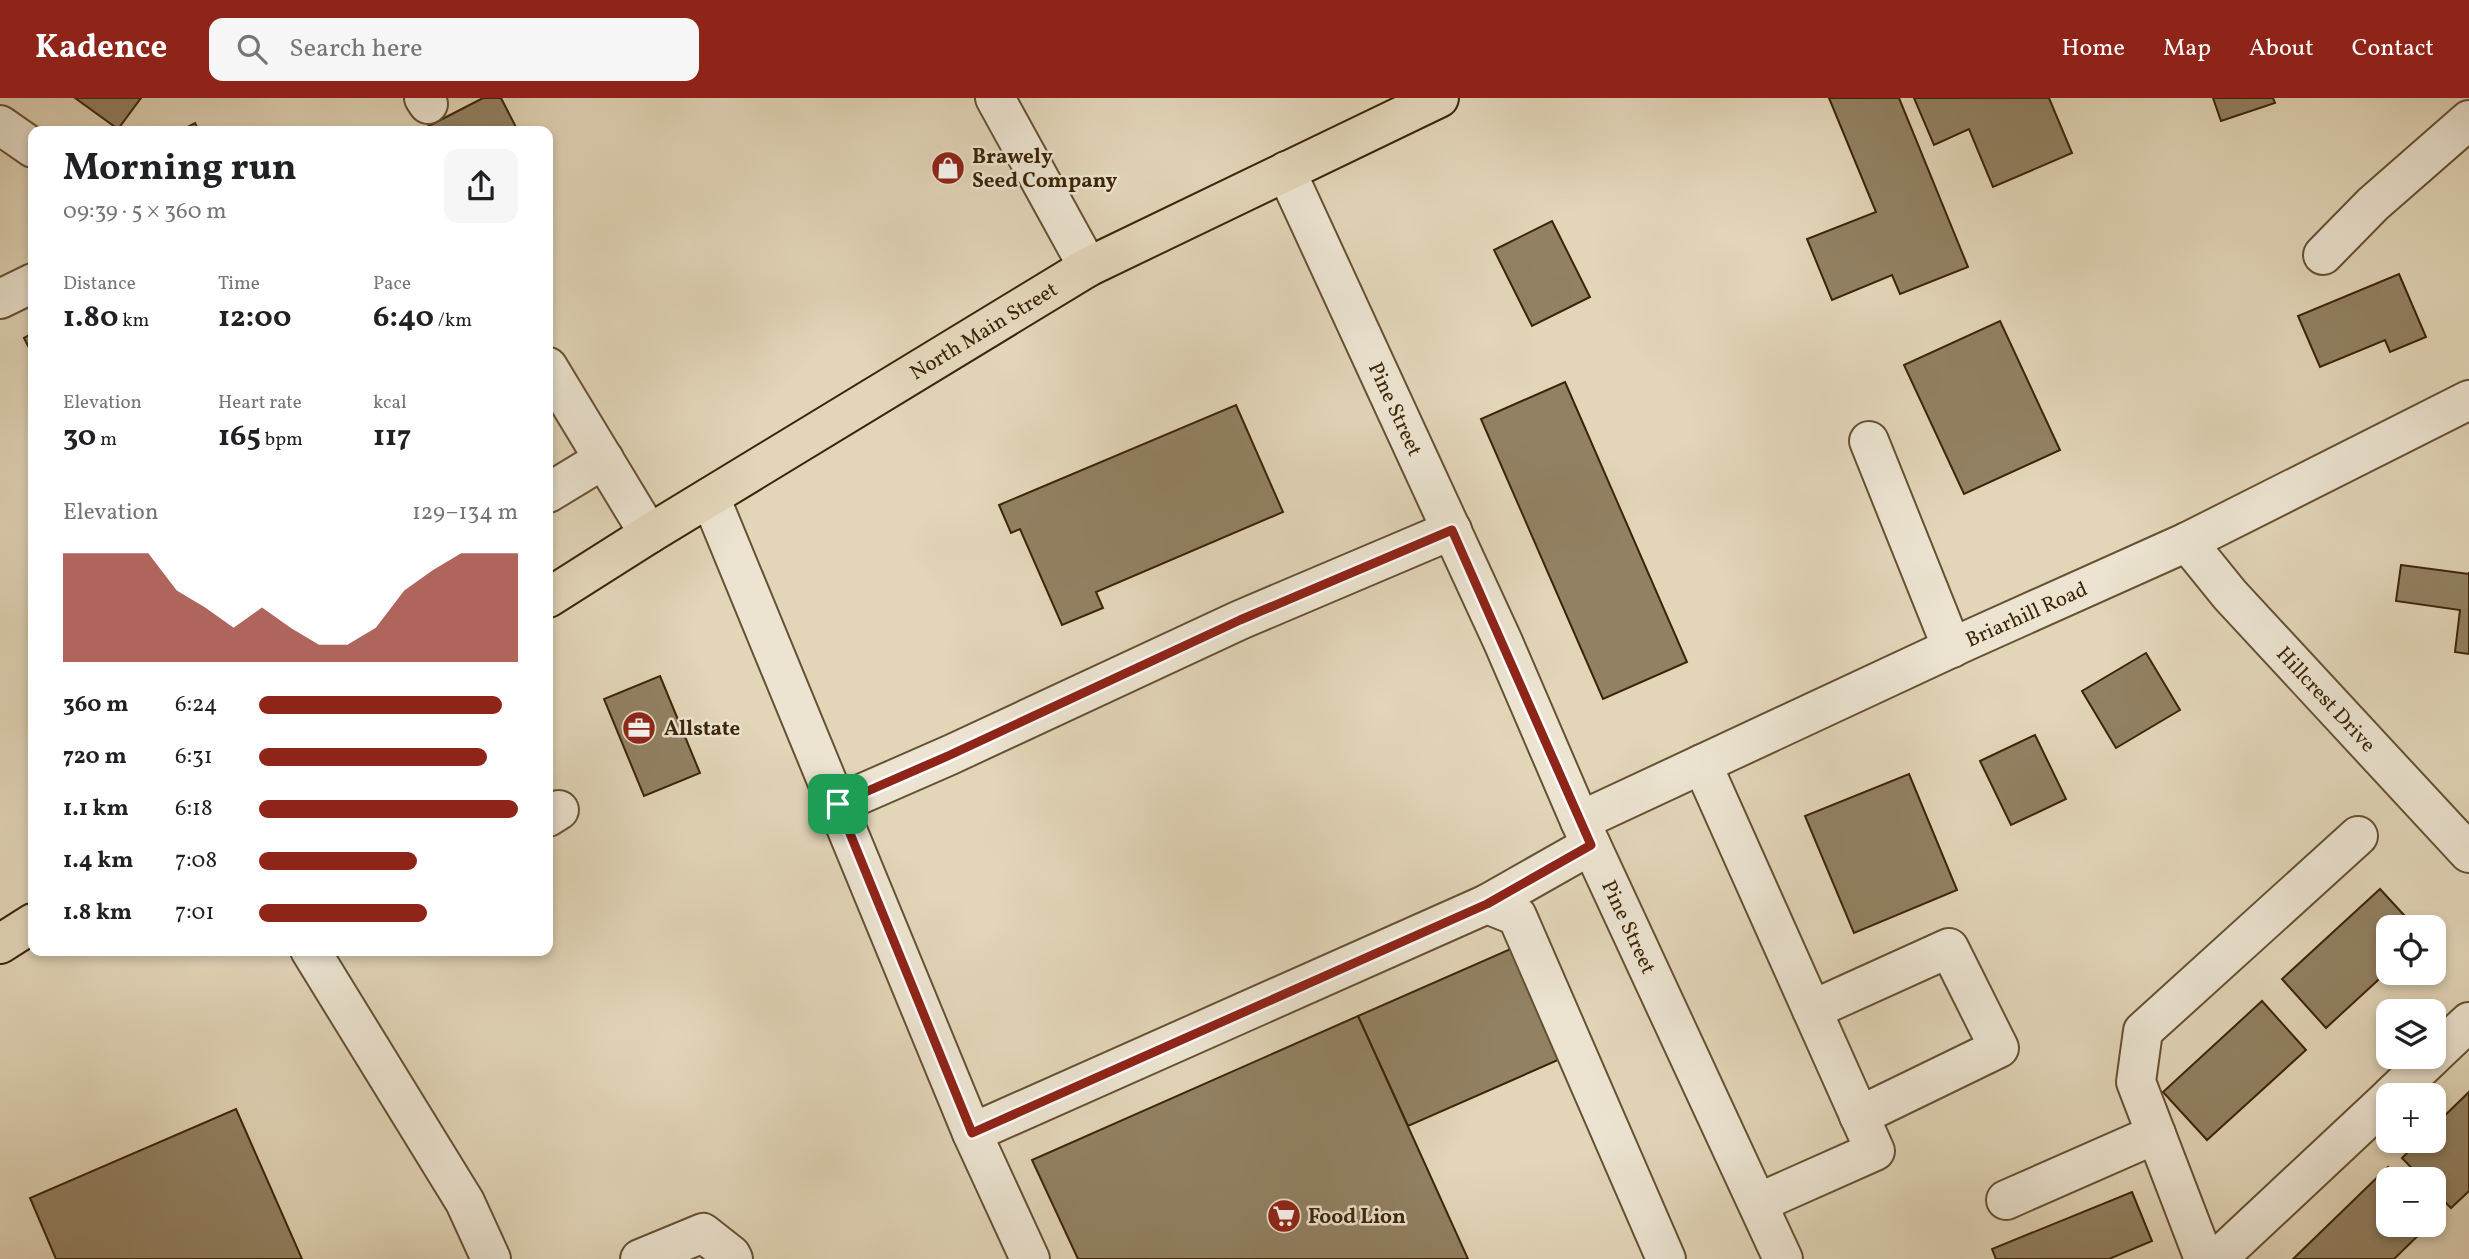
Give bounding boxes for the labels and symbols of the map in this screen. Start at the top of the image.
place label: Brawely Seed Company [972,143,1117,196]
shop icon: Brawely Seed Company [929,149,967,187]
street label: North Main Street [905,276,1063,388]
street label: Pine Street [1360,358,1428,461]
street label: Briarhill Road [1961,575,2092,655]
street label: Hillcrest Drive [2269,641,2382,759]
office icon: Allstate [620,709,658,747]
place label: Allstate [664,715,740,744]
pin [808,774,868,834]
street label: Pine Street [1593,876,1662,979]
supermarket icon: Food Lion [1265,1197,1303,1235]
place label: Food Lion [1308,1203,1406,1232]

